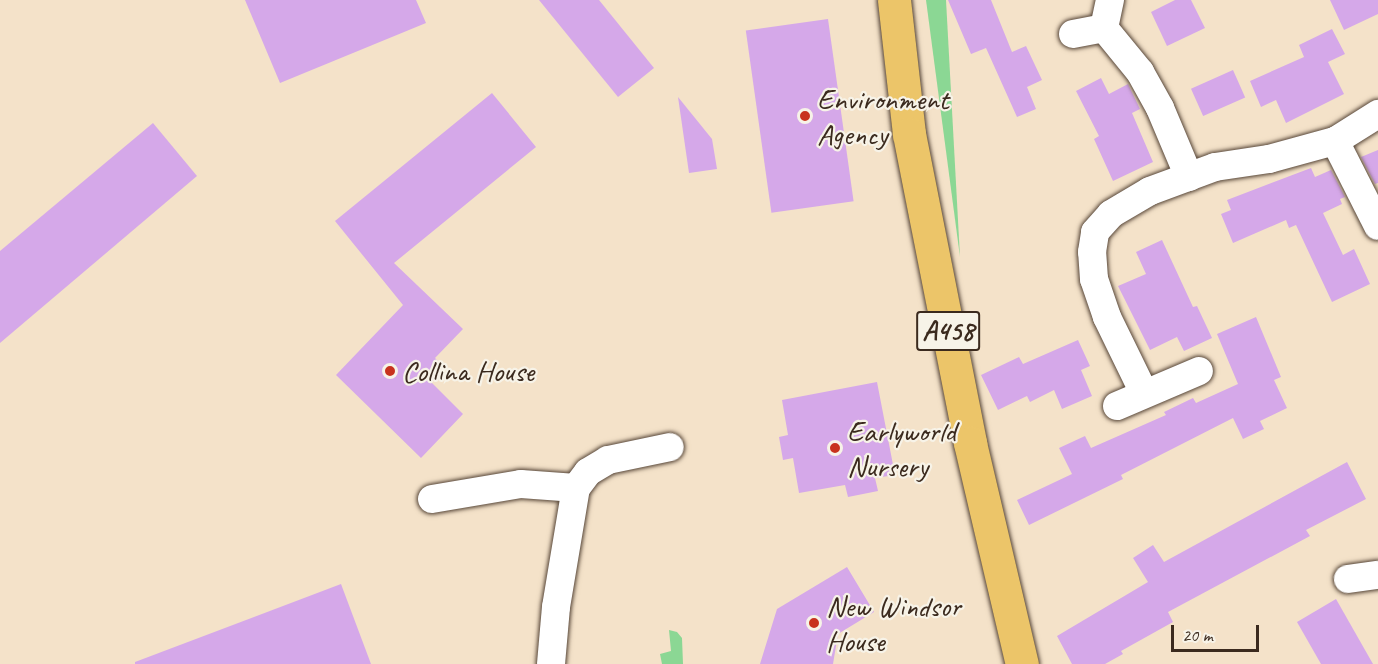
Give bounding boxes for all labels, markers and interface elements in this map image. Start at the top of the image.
place label: Environment Agency [817,81,948,152]
marker: Environment Agency [798,109,812,123]
road number: A458 [915,306,981,356]
place label: Collina House [402,353,534,389]
marker: Collina House [383,364,397,378]
place label: Earlyworld Nursery [847,413,956,484]
marker: Earlyworld Nursery [828,441,842,455]
place label: New Windsor House [826,588,962,658]
scale bar [1174,613,1262,651]
marker: New Windsor House [807,616,821,630]
text: 20 m [1182,624,1213,646]

